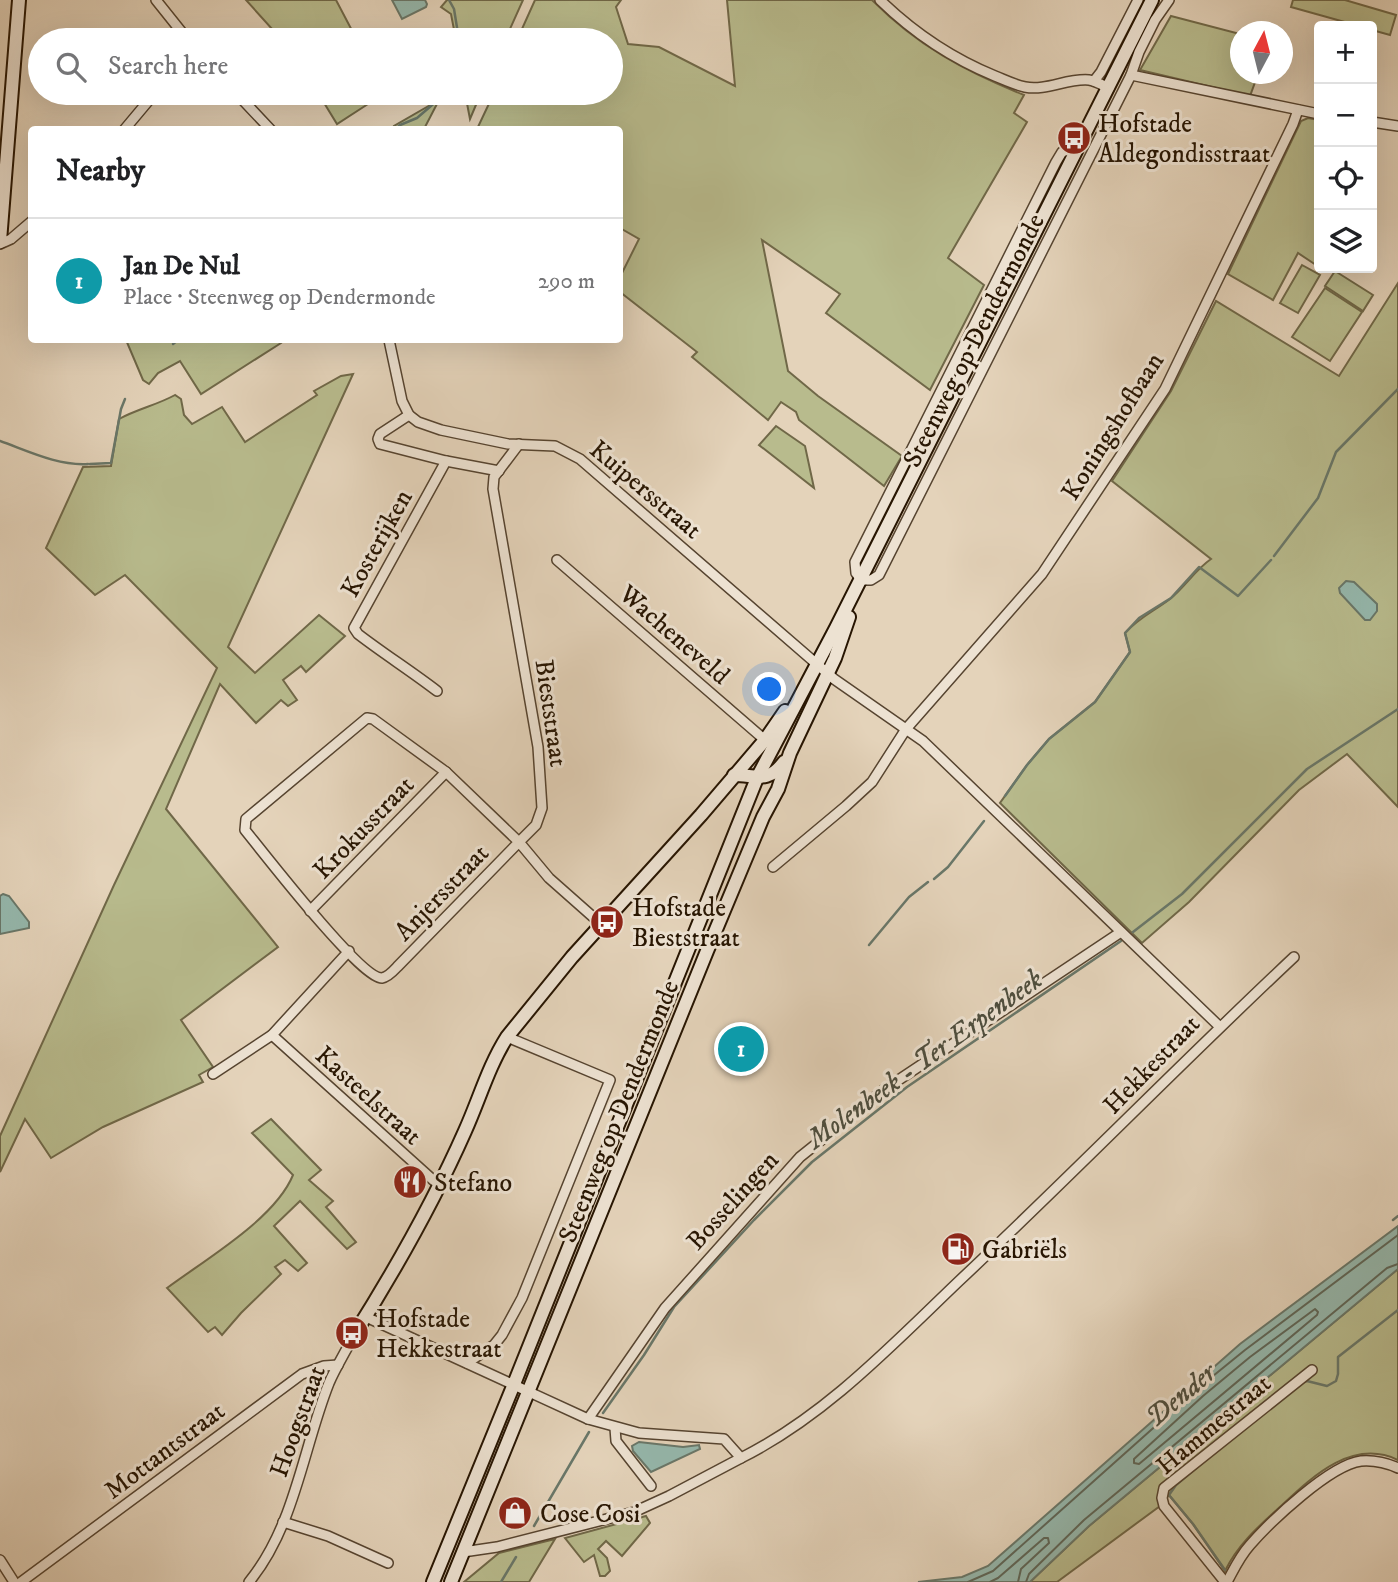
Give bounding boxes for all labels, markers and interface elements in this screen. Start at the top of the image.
north arrow [1230,21,1293,84]
map controls [1314,21,1377,273]
button: + [1314,21,1377,84]
search box [28,28,623,105]
icon: search [52,48,90,86]
text: Search here [108,50,228,83]
button: − [1314,84,1377,147]
place label: Hofstade Aldegondisstraat [1098,108,1270,171]
bus stop icon: Hofstade Aldegondisstraat [1055,119,1093,157]
button: locate [1314,147,1377,210]
text: Nearby [56,153,145,190]
street label: Steenweg op Dendermonde [896,208,1053,473]
button: layers [1314,210,1377,273]
text: Jan De Nul [123,250,240,283]
text: 1 [75,267,83,296]
text: 290 m [538,267,595,296]
text: Place · Steenweg op Dendermonde [123,283,436,312]
street label: Koningshofbaan [1055,346,1172,507]
street label: Kuipersstraat [582,434,708,547]
street label: Kosterijken [334,484,421,603]
street label: Wacheneveld [611,577,736,692]
street label: Bieststraat [527,657,574,769]
your location [752,672,786,706]
street label: Krokusstraat [306,769,422,887]
street label: Anjersstraat [388,837,497,949]
place label: Hofstade Bieststraat [632,892,740,955]
bus stop icon: Hofstade Bieststraat [588,903,626,941]
water label: Molenbeek - Ter Erpenbeek [798,962,1050,1158]
street label: Steenweg op Dendermonde [552,975,687,1248]
street label: Hekkestraat [1097,1008,1208,1122]
pin: 1 [718,1023,764,1075]
street label: Kasteelstraat [308,1039,428,1153]
street label: Bosselingen [680,1144,787,1258]
restaurant icon: Stefano [391,1163,429,1201]
place label: Stefano [434,1167,512,1200]
fuel station icon: Gabriëls [939,1230,977,1268]
place label: Gabriëls [982,1234,1067,1267]
place label: Hofstade Hekkestraat [376,1303,502,1366]
bus stop icon: Hofstade Hekkestraat [333,1314,371,1352]
water label: Dender [1139,1354,1225,1435]
street label: Hoogstraat [263,1361,334,1482]
street label: Hammestraat [1150,1368,1278,1483]
street label: Mottantstraat [98,1395,232,1507]
shop icon: Cose Cosi [496,1494,534,1532]
place label: Cose Cosi [540,1498,640,1531]

